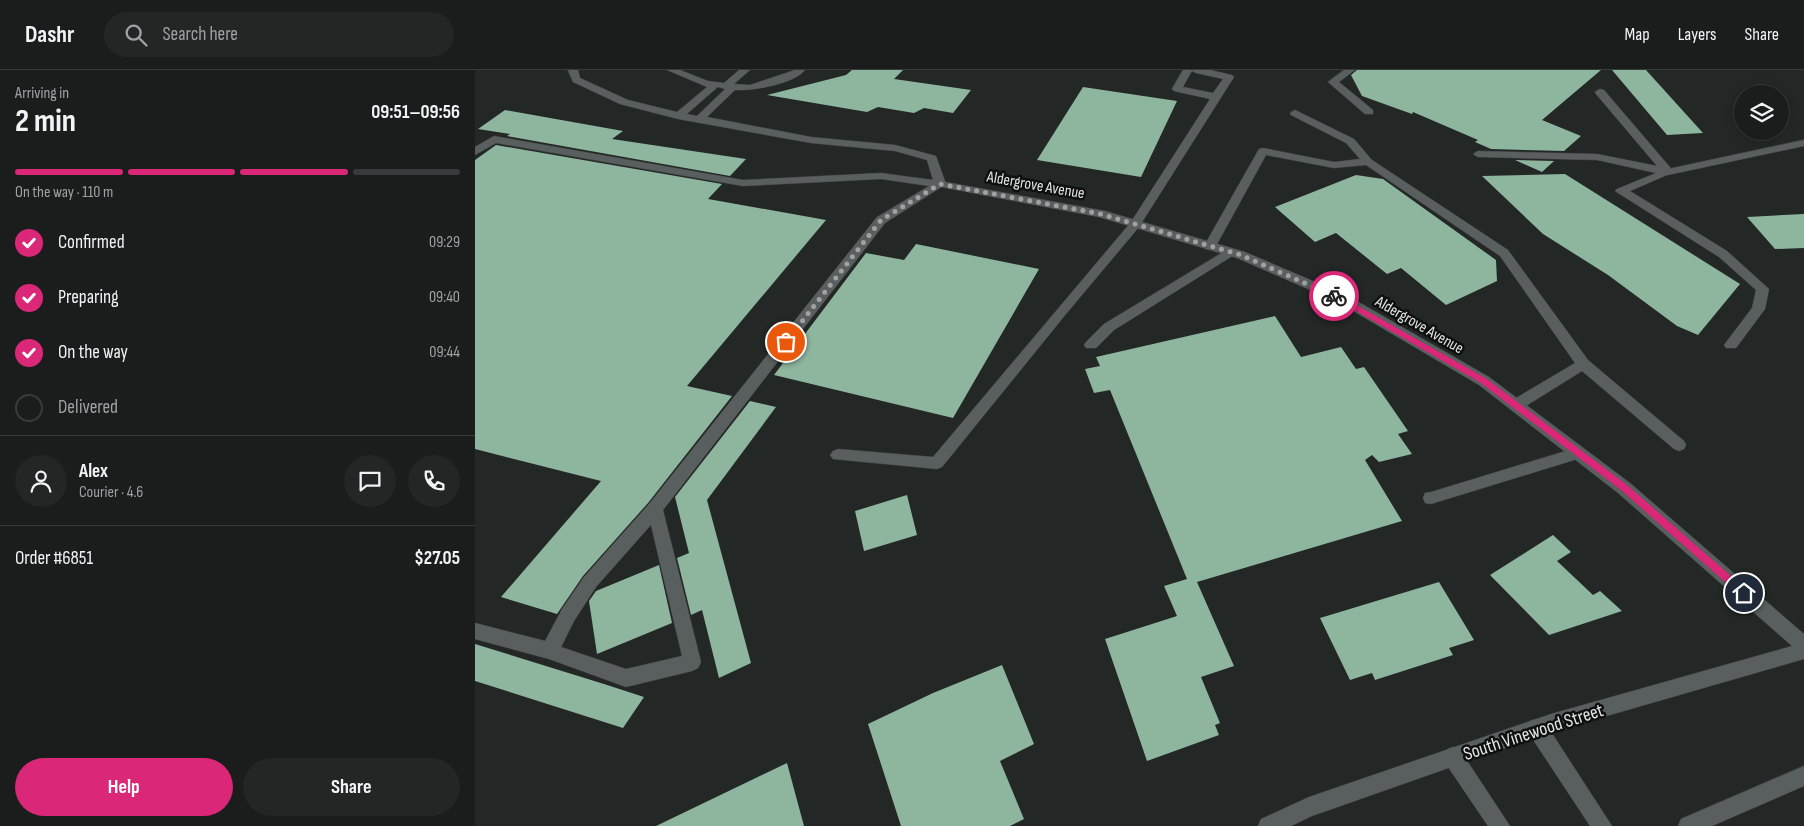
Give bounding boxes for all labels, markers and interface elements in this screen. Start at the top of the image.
search box [104,12,454,57]
text: Dashr [25,20,74,49]
icon: search [122,21,150,49]
text: Search here [162,23,238,46]
text: Map [1625,24,1650,45]
text: Layers [1678,24,1717,45]
text: Share [1745,24,1779,45]
text: Arriving in [15,84,69,103]
map controls [1734,85,1789,140]
button: layers [1734,85,1789,140]
text: 09:51–09:56 [371,101,460,124]
text: 2 min [15,102,76,141]
street label: Aldergrove Avenue [985,167,1086,203]
text: On the way · 110 m [15,183,113,202]
icon: check [15,229,43,257]
text: Confirmed [58,231,125,254]
text: 09:29 [429,233,460,252]
courier [1309,271,1359,321]
icon: bike [1320,282,1348,310]
icon: check [15,284,43,312]
text: Preparing [58,286,119,309]
text: 09:40 [429,288,460,307]
street label: Aldergrove Avenue [1371,292,1467,358]
pin [765,321,807,363]
icon: bag [772,328,800,356]
icon: check [15,339,43,367]
text: On the way [58,341,128,364]
text: 09:44 [429,343,460,362]
text: Delivered [58,396,118,419]
button: person [15,455,67,507]
button: chat [344,455,396,507]
button: phone [408,455,460,507]
text: Alex [79,460,108,483]
text: Courier · 4.6 [79,483,143,502]
text: Order #6851 [15,547,93,570]
text: $27.05 [414,547,460,570]
pin [1723,572,1765,614]
icon: home [1730,579,1758,607]
street label: South Vinewood Street [1460,699,1607,766]
button: Help [15,758,233,816]
button: Share [243,758,460,816]

